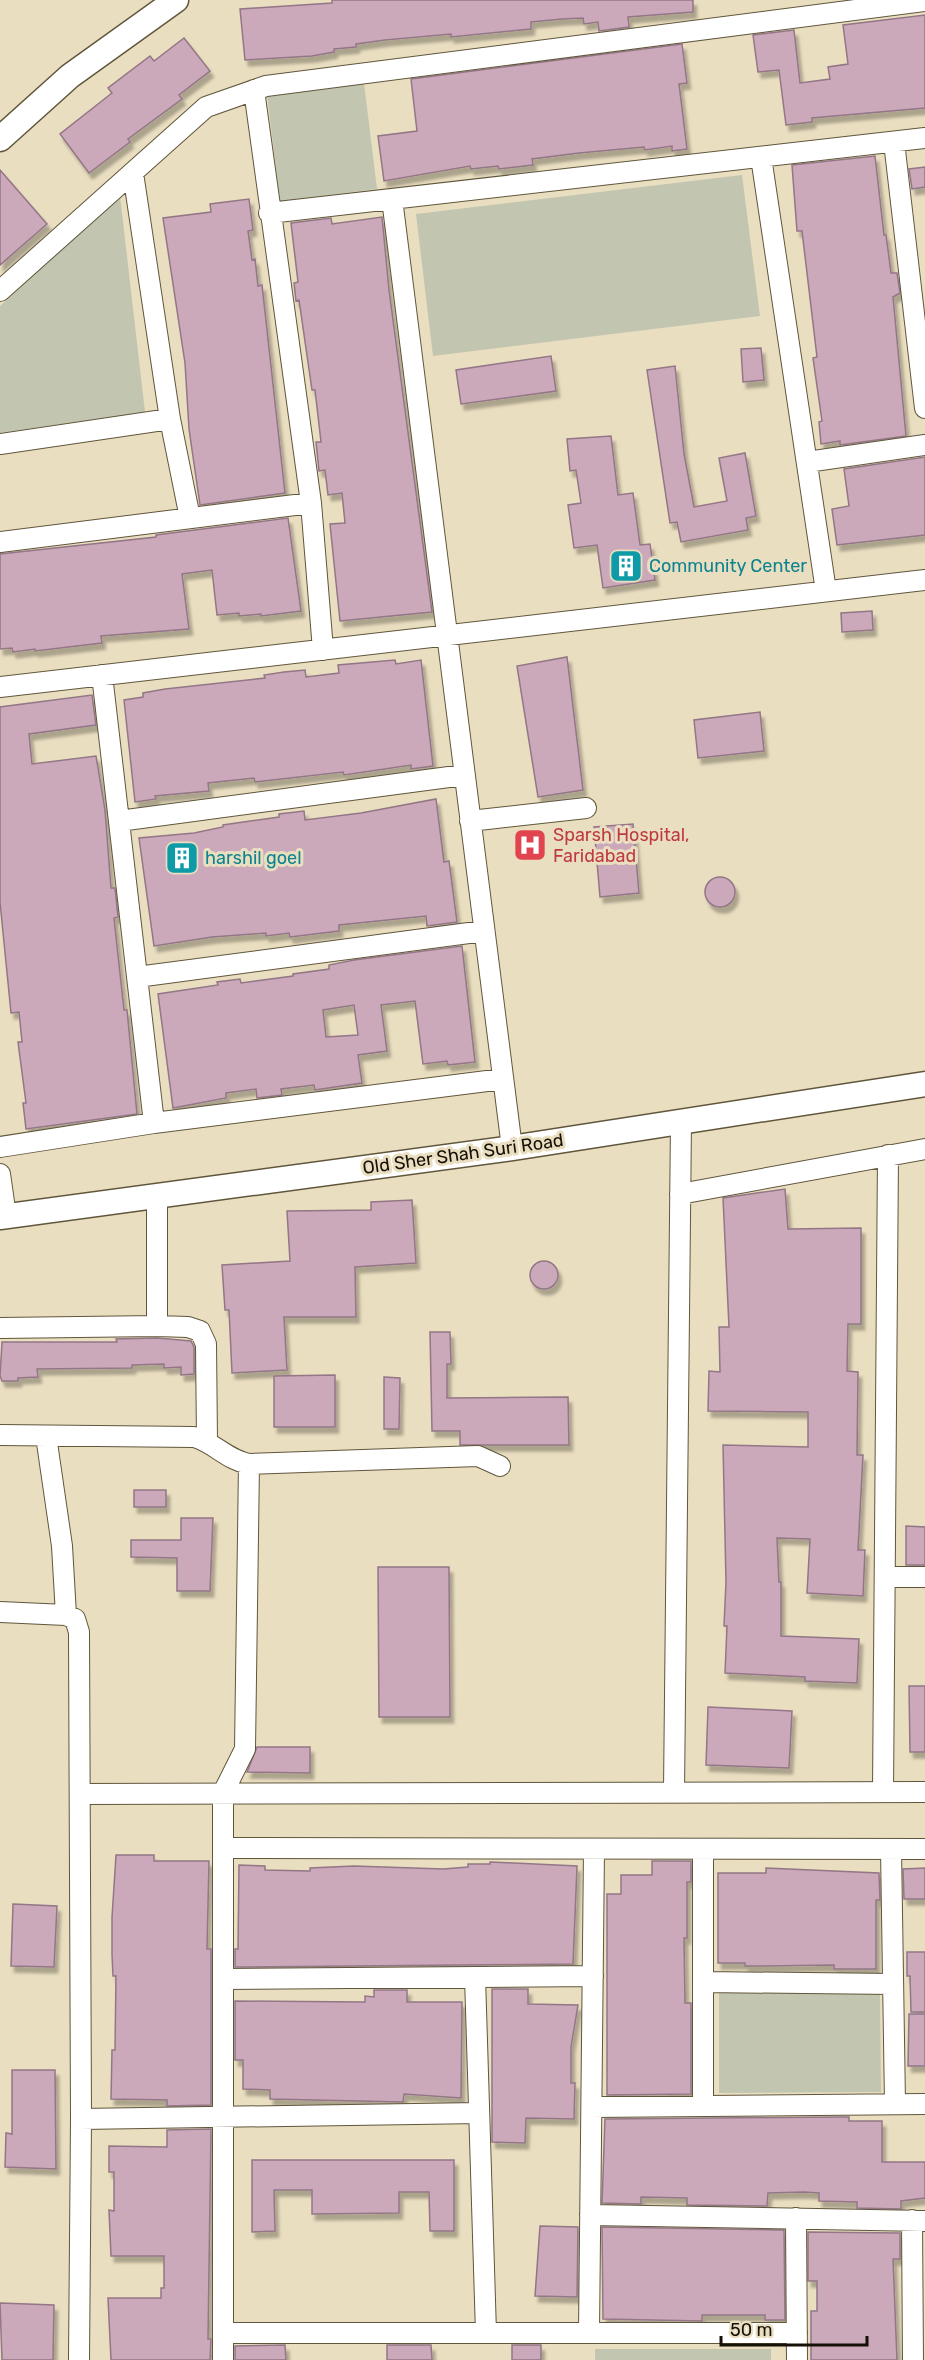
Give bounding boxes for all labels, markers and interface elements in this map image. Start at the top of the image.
building icon: Community Center [608,548,644,584]
place label: Community Center [649,555,807,577]
place label: Sparsh Hospital, Faridabad [553,824,690,867]
hospital icon: Sparsh Hospital, Faridabad [512,827,548,863]
building icon: harshil goel [164,840,200,876]
place label: harshil goel [205,847,302,869]
street label: Old Sher Shah Suri Road [361,1129,565,1179]
scale bar [721,2309,866,2347]
text: 50 m [730,2319,773,2341]

